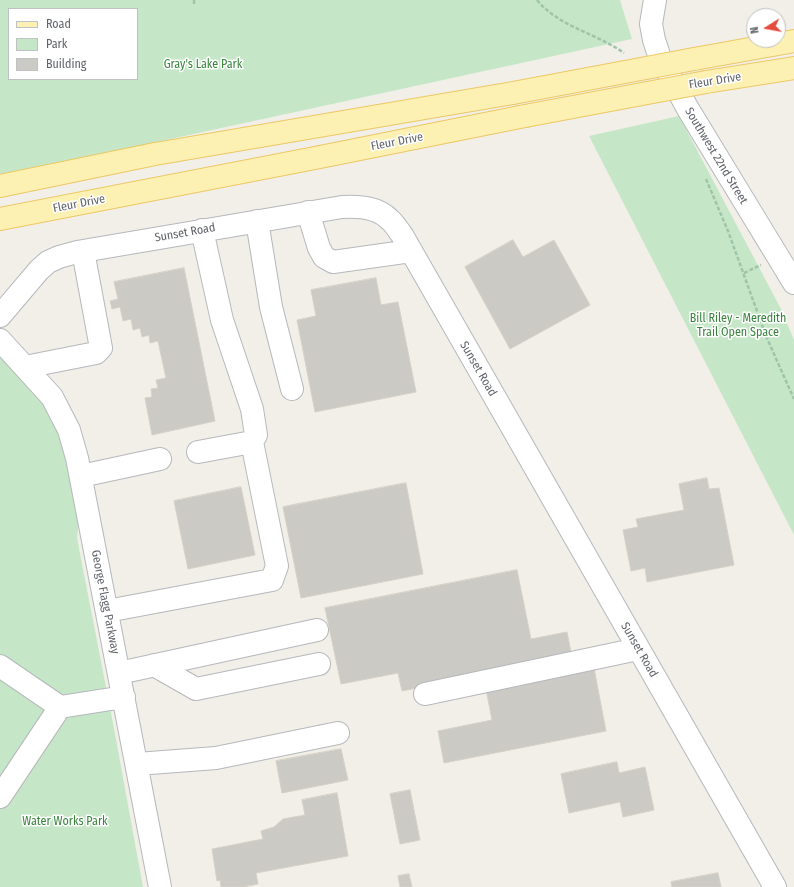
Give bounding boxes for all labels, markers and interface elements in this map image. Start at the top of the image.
legend [8,8,138,80]
north arrow [746,8,786,48]
text: Road [46,17,71,31]
text: N [748,26,762,35]
text: Park [46,37,67,51]
text: Building [46,57,86,71]
park label: Gray's Lake Park [164,58,242,72]
street label: Fleur Drive [688,70,742,92]
street label: Southwest 22nd Street [681,105,751,207]
street label: Fleur Drive [370,130,424,154]
street label: Fleur Drive [52,192,106,216]
street label: Sunset Road [154,221,216,245]
park label: Bill Riley - Meredith Trail Open Space [690,312,786,340]
street label: Sunset Road [456,339,500,399]
street label: George Flagg Parkway [88,549,122,655]
street label: Sunset Road [617,620,661,680]
park label: Water Works Park [22,815,108,829]

